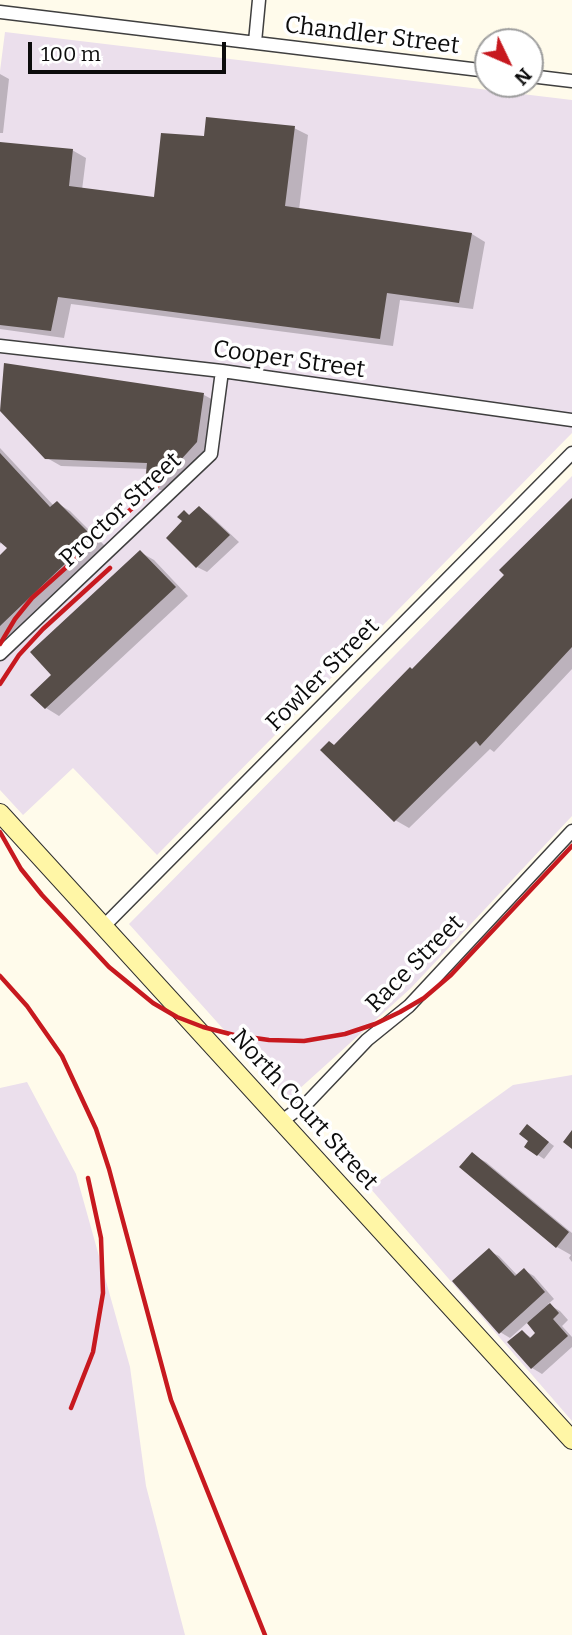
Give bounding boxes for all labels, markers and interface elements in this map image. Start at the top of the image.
street label: Chandler Street [283,11,461,61]
scale bar [32,28,229,72]
north arrow [474,28,544,98]
text: 100 m [41,41,101,67]
text: N [510,63,536,90]
street label: Cooper Street [211,335,367,385]
street label: Proctor Street [54,447,188,573]
street label: Fowler Street [261,613,385,737]
street label: Race Street [360,909,470,1019]
street label: North Court Street [224,1024,384,1196]

